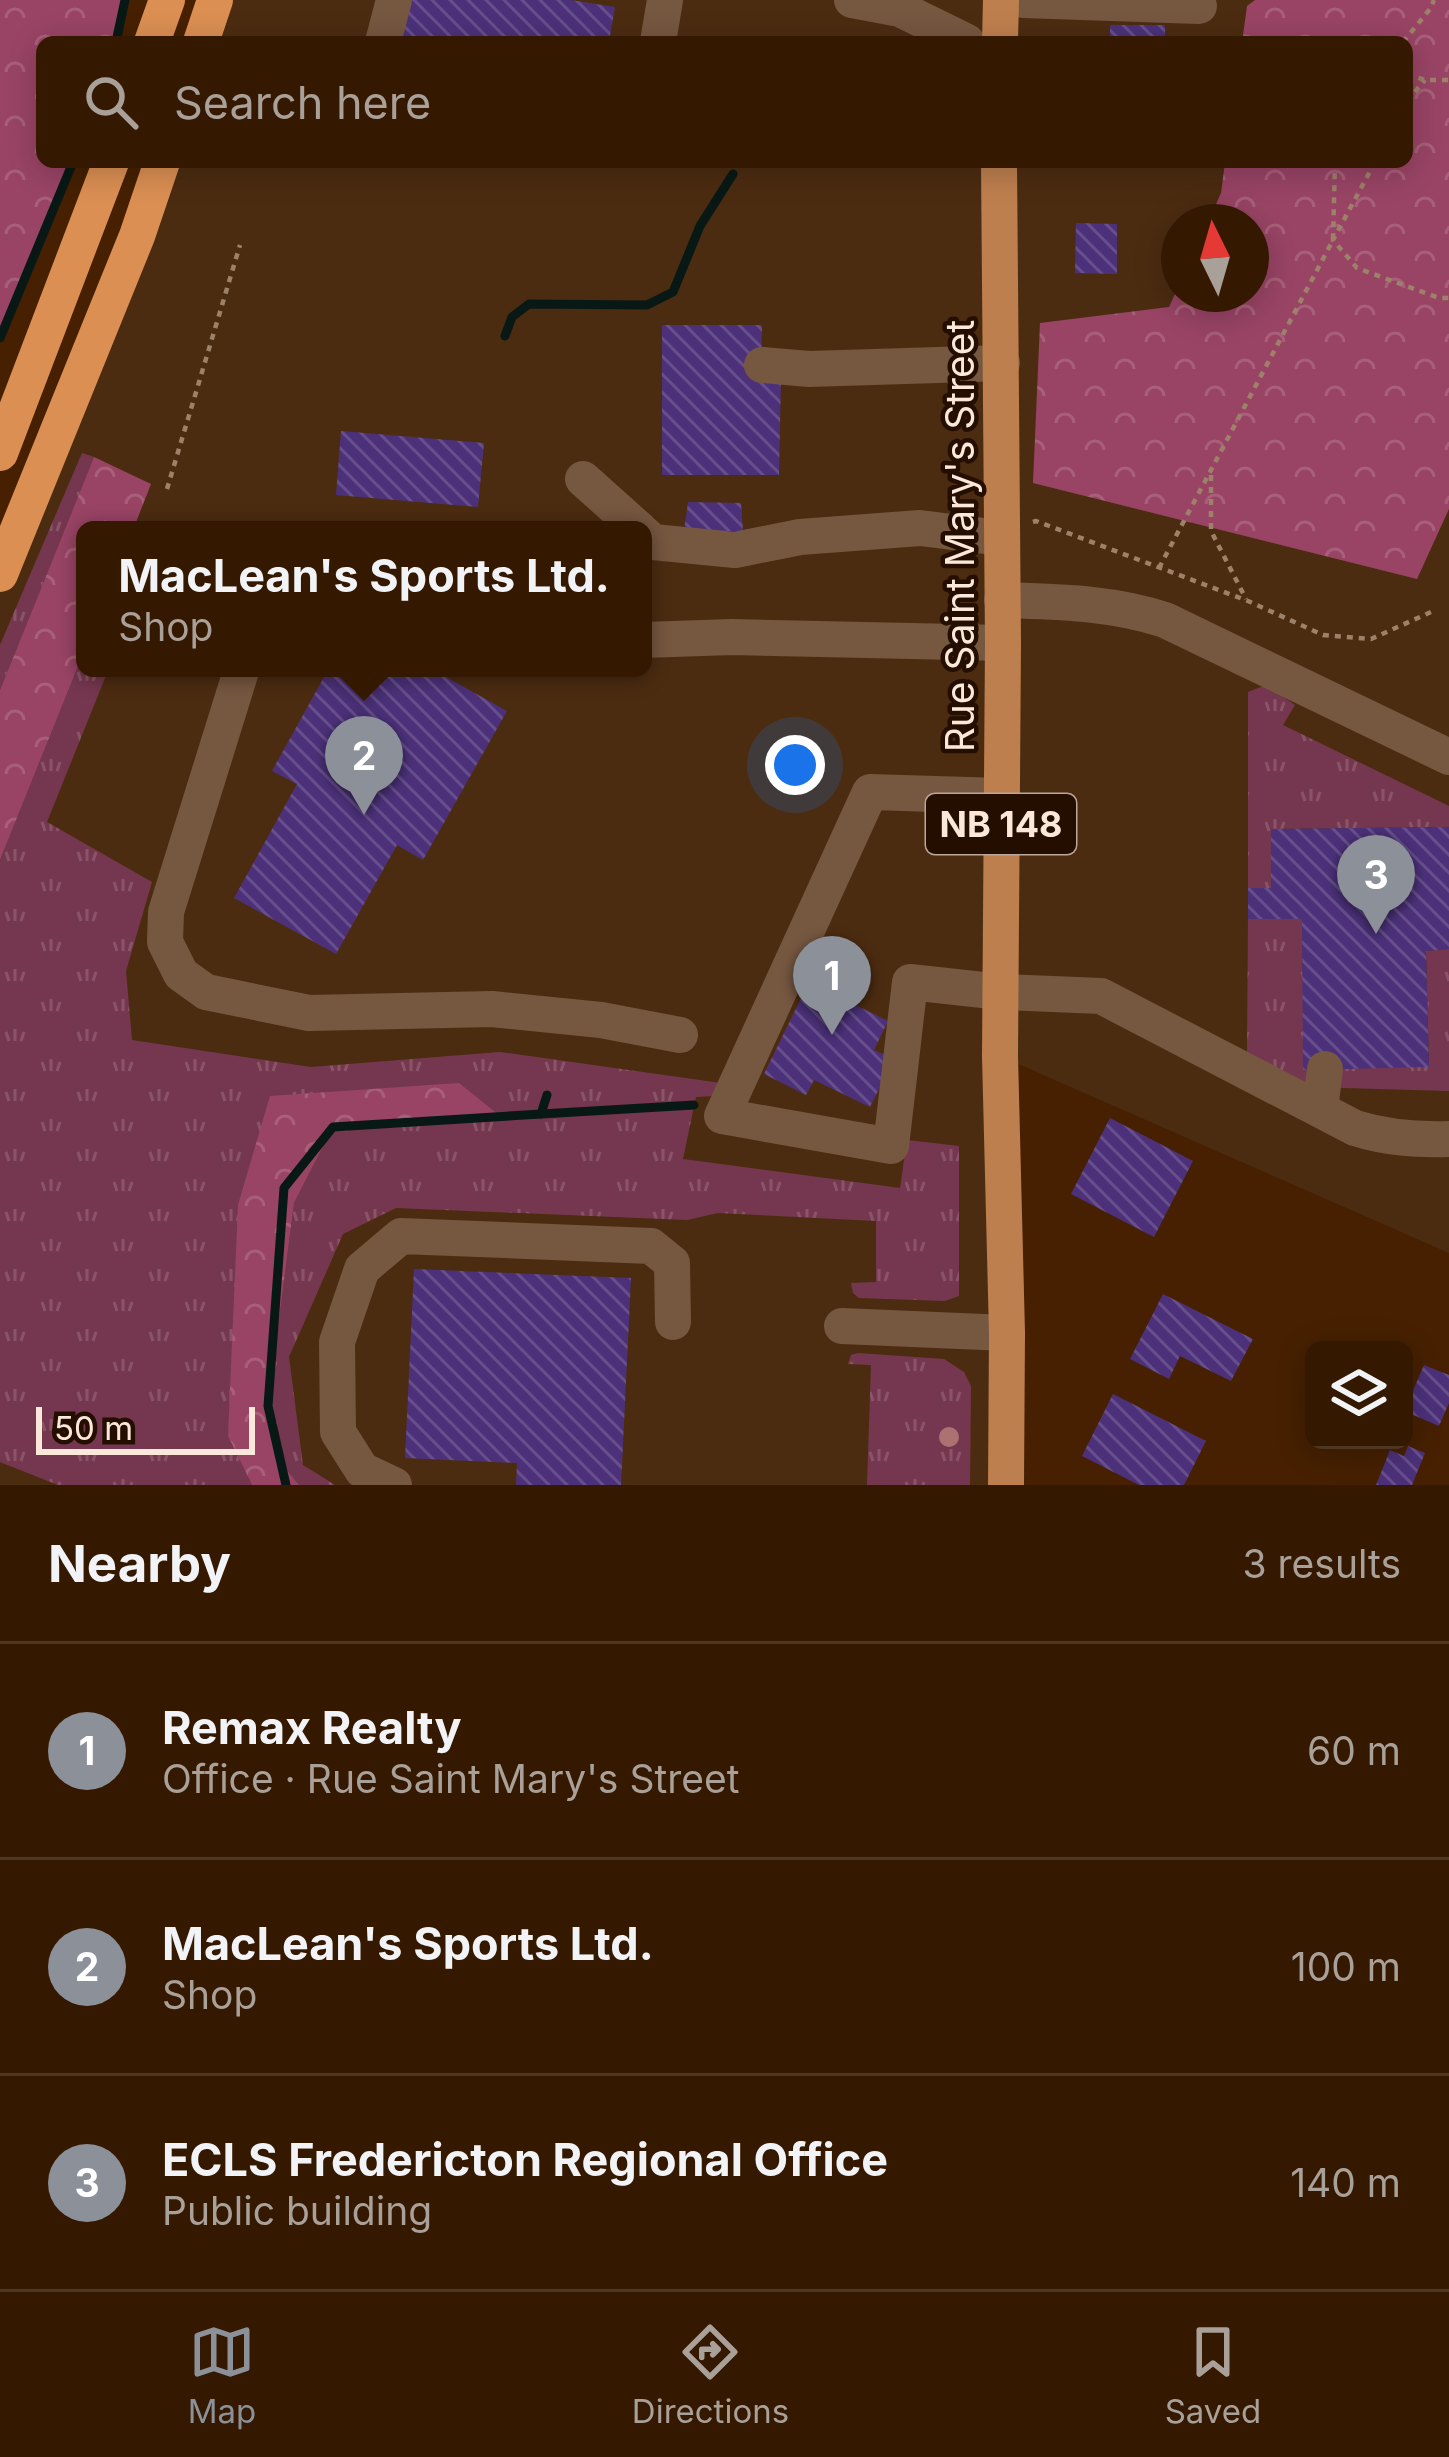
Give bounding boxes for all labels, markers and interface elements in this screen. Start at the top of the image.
search box [36,36,1413,168]
icon: search [78,69,144,135]
text: Search here [174,75,431,130]
north arrow [1161,204,1269,312]
street label: Rue Saint Mary's Street [936,320,983,752]
popup [76,521,652,677]
text: MacLean's Sports Ltd. [118,548,610,603]
text: Shop [118,603,214,650]
pin: 2 [325,716,403,815]
your location [765,735,825,795]
road number: NB 148 [926,794,1076,854]
pin: 3 [1337,835,1415,934]
pin: 1 [793,936,871,1035]
map controls [1305,1341,1413,1449]
button: layers [1305,1341,1413,1449]
scale bar [36,1401,255,1454]
text: 50 m [54,1408,133,1448]
text: Nearby [48,1533,231,1594]
text: 3 results [1243,1540,1401,1587]
text: Remax Realty [162,1700,462,1755]
text: 1 [79,1727,95,1774]
text: 60 m [1307,1727,1401,1774]
text: Office · Rue Saint Mary's Street [162,1755,739,1802]
text: MacLean's Sports Ltd. [162,1916,654,1971]
text: 2 [75,1943,99,1990]
text: 100 m [1291,1943,1401,1990]
text: Shop [162,1971,257,2018]
text: ECLS Fredericton Regional Office [162,2132,888,2187]
text: 3 [74,2159,100,2206]
text: 140 m [1290,2159,1401,2206]
text: Public building [162,2187,432,2234]
tab: Map [188,2319,256,2431]
tab: Directions [632,2319,789,2431]
tab: Saved [1165,2319,1261,2431]

